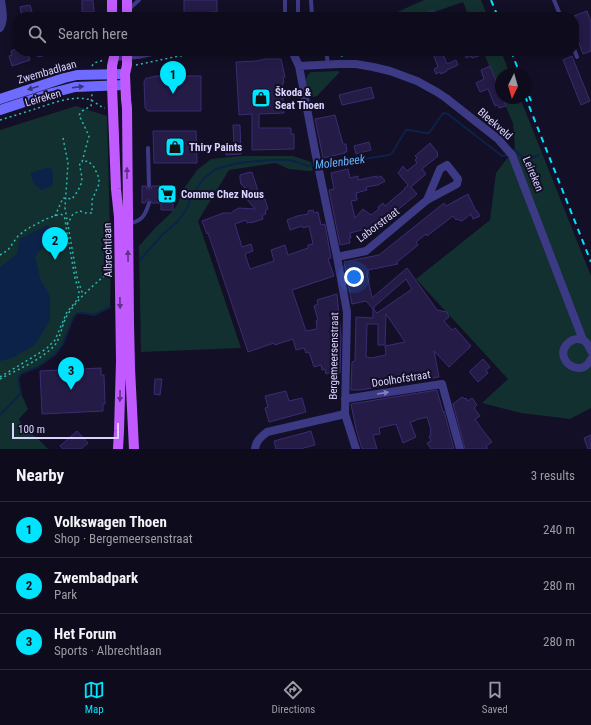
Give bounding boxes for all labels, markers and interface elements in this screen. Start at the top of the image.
search box [12,12,579,56]
icon: search [26,23,48,45]
text: Search here [58,25,128,43]
street label: Zwembadlaan [16,57,78,87]
pin: 1 [160,61,186,94]
north arrow [495,68,531,104]
one-way arrow [71,84,84,90]
one-way arrow [27,85,39,91]
place label: Škoda & Seat Thoen [275,86,325,112]
street label: Leireken [24,87,62,109]
shop icon: Škoda & Seat Thoen [250,87,272,109]
street label: Bleekveld [475,105,515,143]
shop icon: Thiry Paints [164,136,186,158]
place label: Thiry Paints [189,141,242,154]
water label: Molenbeek [314,152,367,172]
street label: Leireken [520,155,546,193]
one-way arrow [124,166,130,179]
supermarket icon: Comme Chez Nous [156,183,178,205]
place label: Comme Chez Nous [181,188,264,201]
street label: Laborstraat [354,205,402,245]
street label: Albrechtlaan [101,223,115,277]
pin: 2 [42,227,68,260]
one-way arrow [125,249,131,262]
your location [344,267,364,287]
one-way arrow [117,297,124,309]
street label: Bergemeersenstraat [327,312,341,400]
pin: 3 [58,357,84,390]
street label: Doolhofstraat [371,368,431,390]
one-way arrow [117,390,124,402]
one-way arrow [377,390,389,396]
scale bar [12,421,119,440]
text: 100 m [18,423,45,436]
text: Nearby [16,465,64,485]
text: 3 results [531,468,575,483]
text: Volkswagen Thoen [54,513,167,531]
text: 1 [26,522,32,537]
text: 240 m [543,522,575,537]
text: Shop · Bergemeersenstraat [54,531,193,546]
text: Zwembadpark [54,569,138,587]
text: 2 [26,578,32,593]
text: 280 m [543,578,575,593]
text: Park [54,587,77,602]
text: Het Forum [54,625,116,643]
text: 3 [26,634,32,649]
text: 280 m [543,634,575,649]
text: Sports · Albrechtlaan [54,643,162,658]
tab: Map [83,679,105,716]
tab: Directions [271,679,315,716]
tab: Saved [482,679,508,716]

